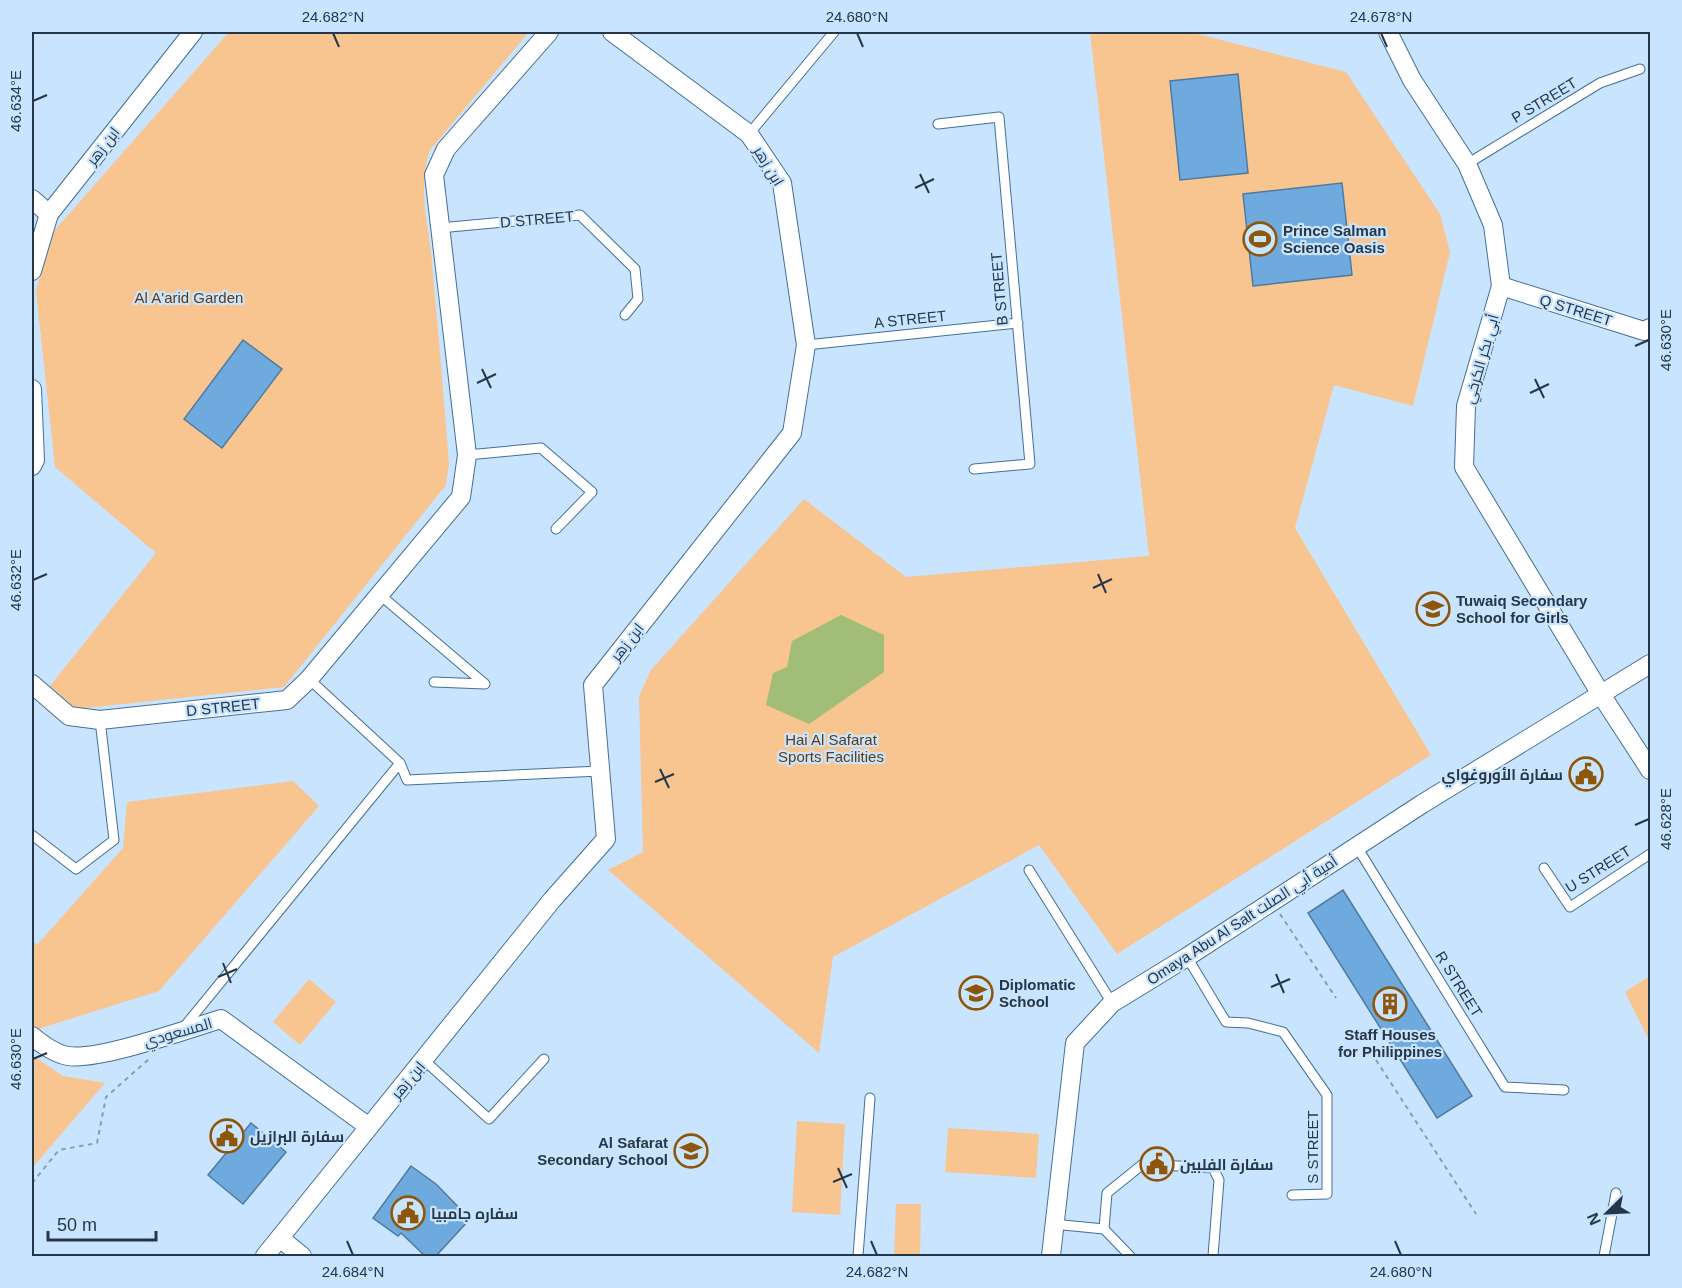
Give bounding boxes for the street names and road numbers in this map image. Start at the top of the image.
street label: P STREET [1508,74,1580,126]
street label: ابن زهر [82,124,125,170]
street label: ابن زهر [748,142,787,190]
street label: D STREET [499,207,575,231]
street label: B STREET [987,252,1011,326]
street label: Q STREET [1538,291,1614,329]
street label: A STREET [873,307,947,331]
street label: أبي بكر الكرخي [1459,312,1506,407]
street label: ابن زهر [606,620,649,666]
street label: D STREET [185,695,261,719]
street label: U STREET [1562,842,1634,896]
street label: Omaya Abu Al Salt أمية أبي الصلت [1143,851,1343,991]
street label: R STREET [1432,948,1486,1020]
street label: المسعودي [142,1014,215,1054]
street label: ابن زهر [387,1058,430,1104]
street label: S STREET [1304,1110,1321,1184]

